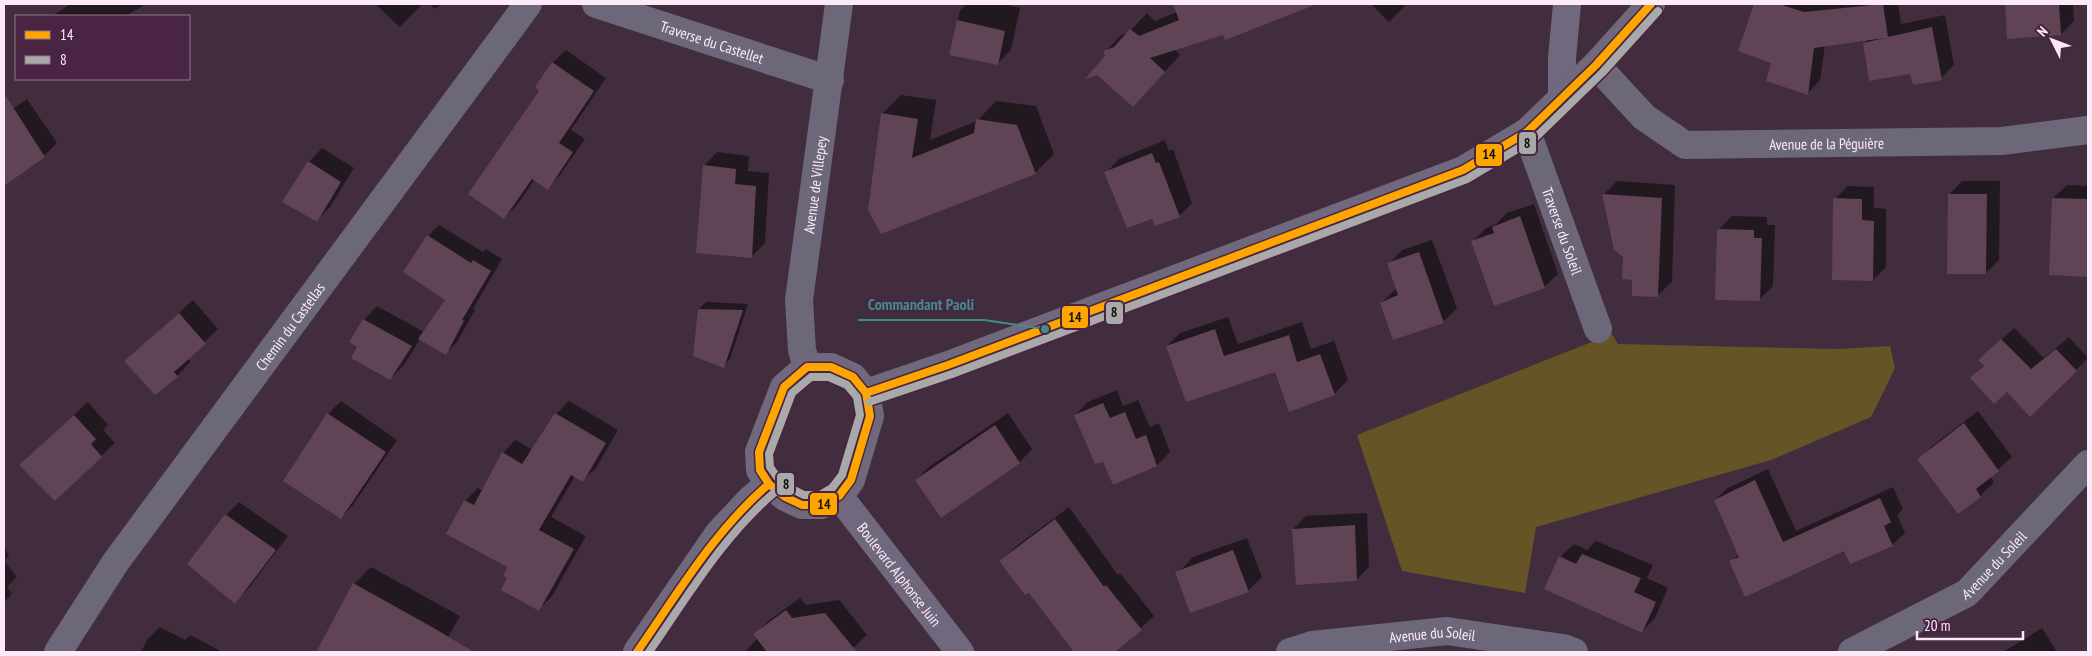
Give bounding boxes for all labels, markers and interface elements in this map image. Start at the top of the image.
legend [15,15,190,80]
north arrow [2027,15,2077,65]
street label: Traverse du Castellet [658,16,766,67]
text: N [2033,22,2052,40]
text: 14 [60,25,74,44]
text: 8 [60,50,67,69]
line badge: 8 [1518,131,1537,155]
street label: Avenue de la Péguière [1769,133,1884,153]
text: 8 [1524,134,1530,152]
street label: Avenue de Villepey [799,135,831,235]
line badge: 14 [1475,143,1503,167]
text: 14 [1482,145,1496,163]
street label: Traverse du Soleil [1538,184,1587,278]
street label: Chemin du Castellas [251,278,329,374]
callout: Commandant Paoli [858,289,984,320]
text: Commandant Paoli [868,294,975,314]
line badge: 8 [1105,301,1124,325]
text: 8 [1111,303,1117,321]
line badge: 14 [1061,305,1089,329]
text: 14 [1068,308,1082,326]
line badge: 8 [776,472,795,496]
text: 8 [783,475,789,493]
line badge: 14 [809,492,838,516]
text: 14 [817,495,831,513]
street label: Boulevard Alphonse Juin [854,519,946,630]
street label: Avenue du Soleil [1959,526,2030,604]
scale bar [1917,608,2023,640]
text: 20 m [1924,616,1950,635]
street label: Avenue du Soleil [1388,621,1477,646]

